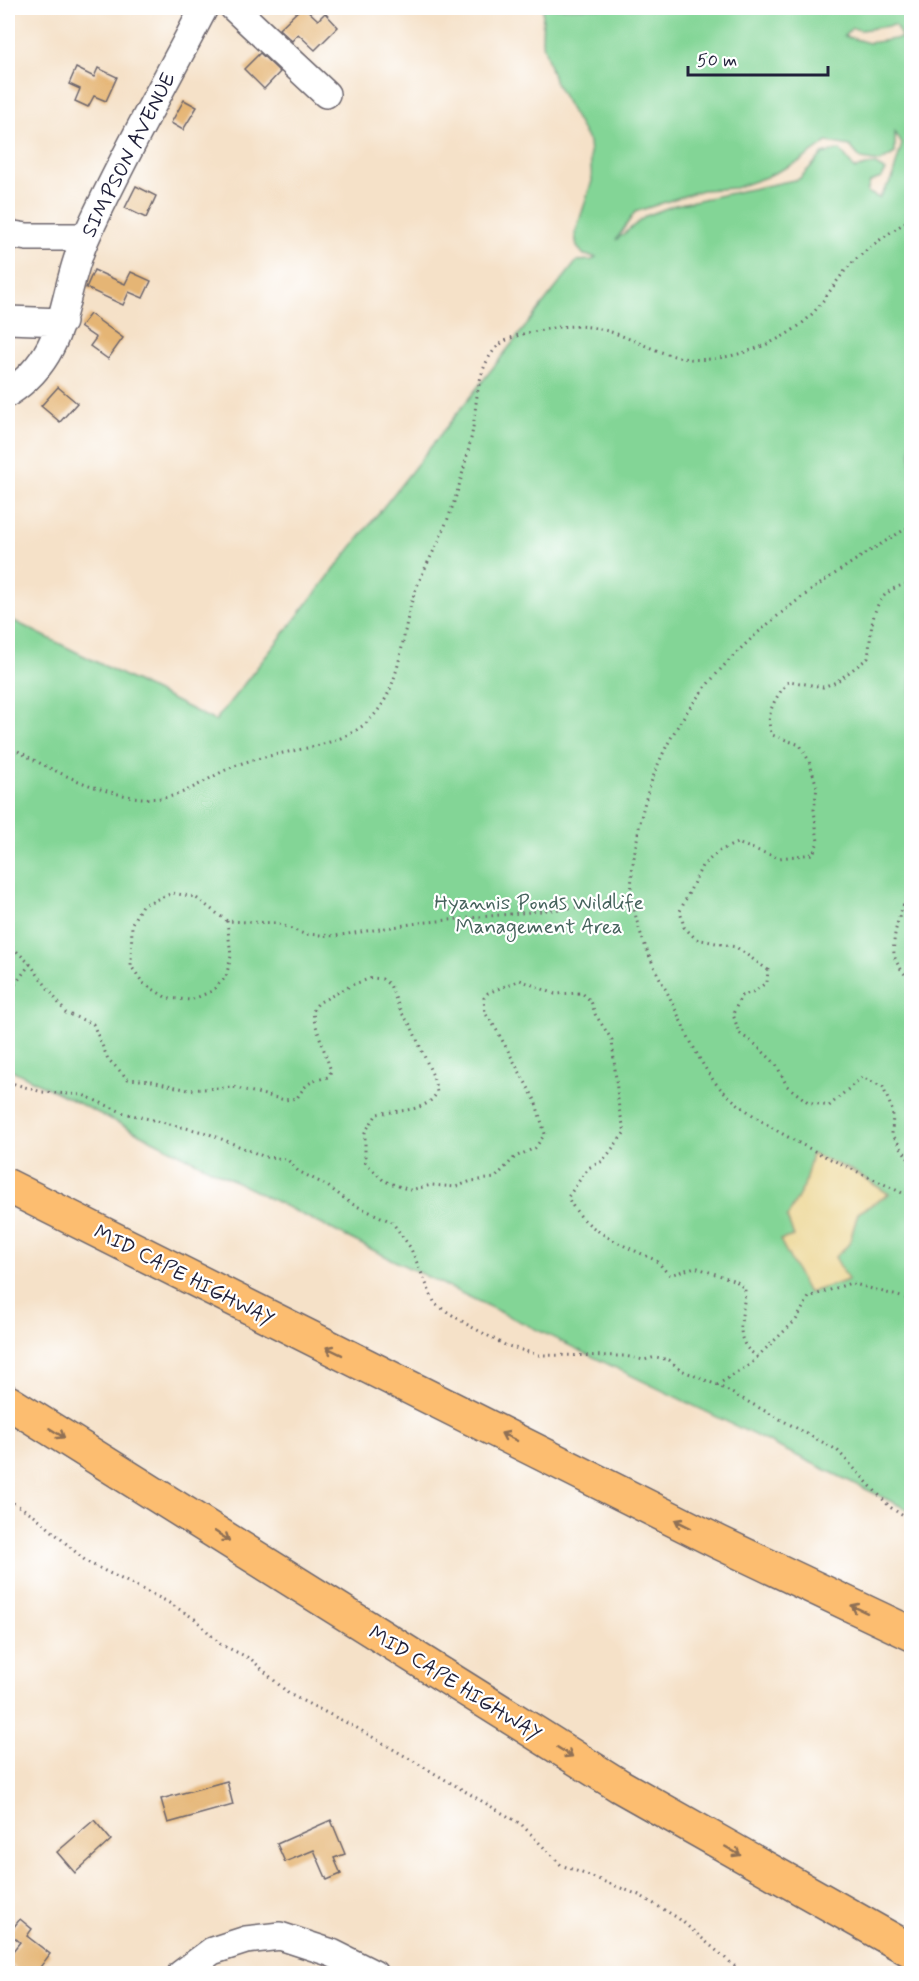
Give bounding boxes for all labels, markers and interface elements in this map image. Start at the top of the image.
scale bar [688,39,828,77]
text: 50 m [697,49,737,73]
street label: SIMPSON AVENUE [75,68,183,242]
park label: Hyannis Ponds Wildlife Management Area [434,889,644,942]
street label: MID CAPE HIGHWAY [89,1218,279,1334]
one-way arrow [325,1345,343,1356]
one-way arrow [48,1428,65,1440]
one-way arrow [500,1430,518,1442]
one-way arrow [675,1518,693,1529]
one-way arrow [214,1530,231,1543]
one-way arrow [850,1603,868,1614]
street label: MID CAPE HIGHWAY [363,1619,547,1749]
one-way arrow [556,1746,573,1758]
one-way arrow [724,1845,741,1857]

